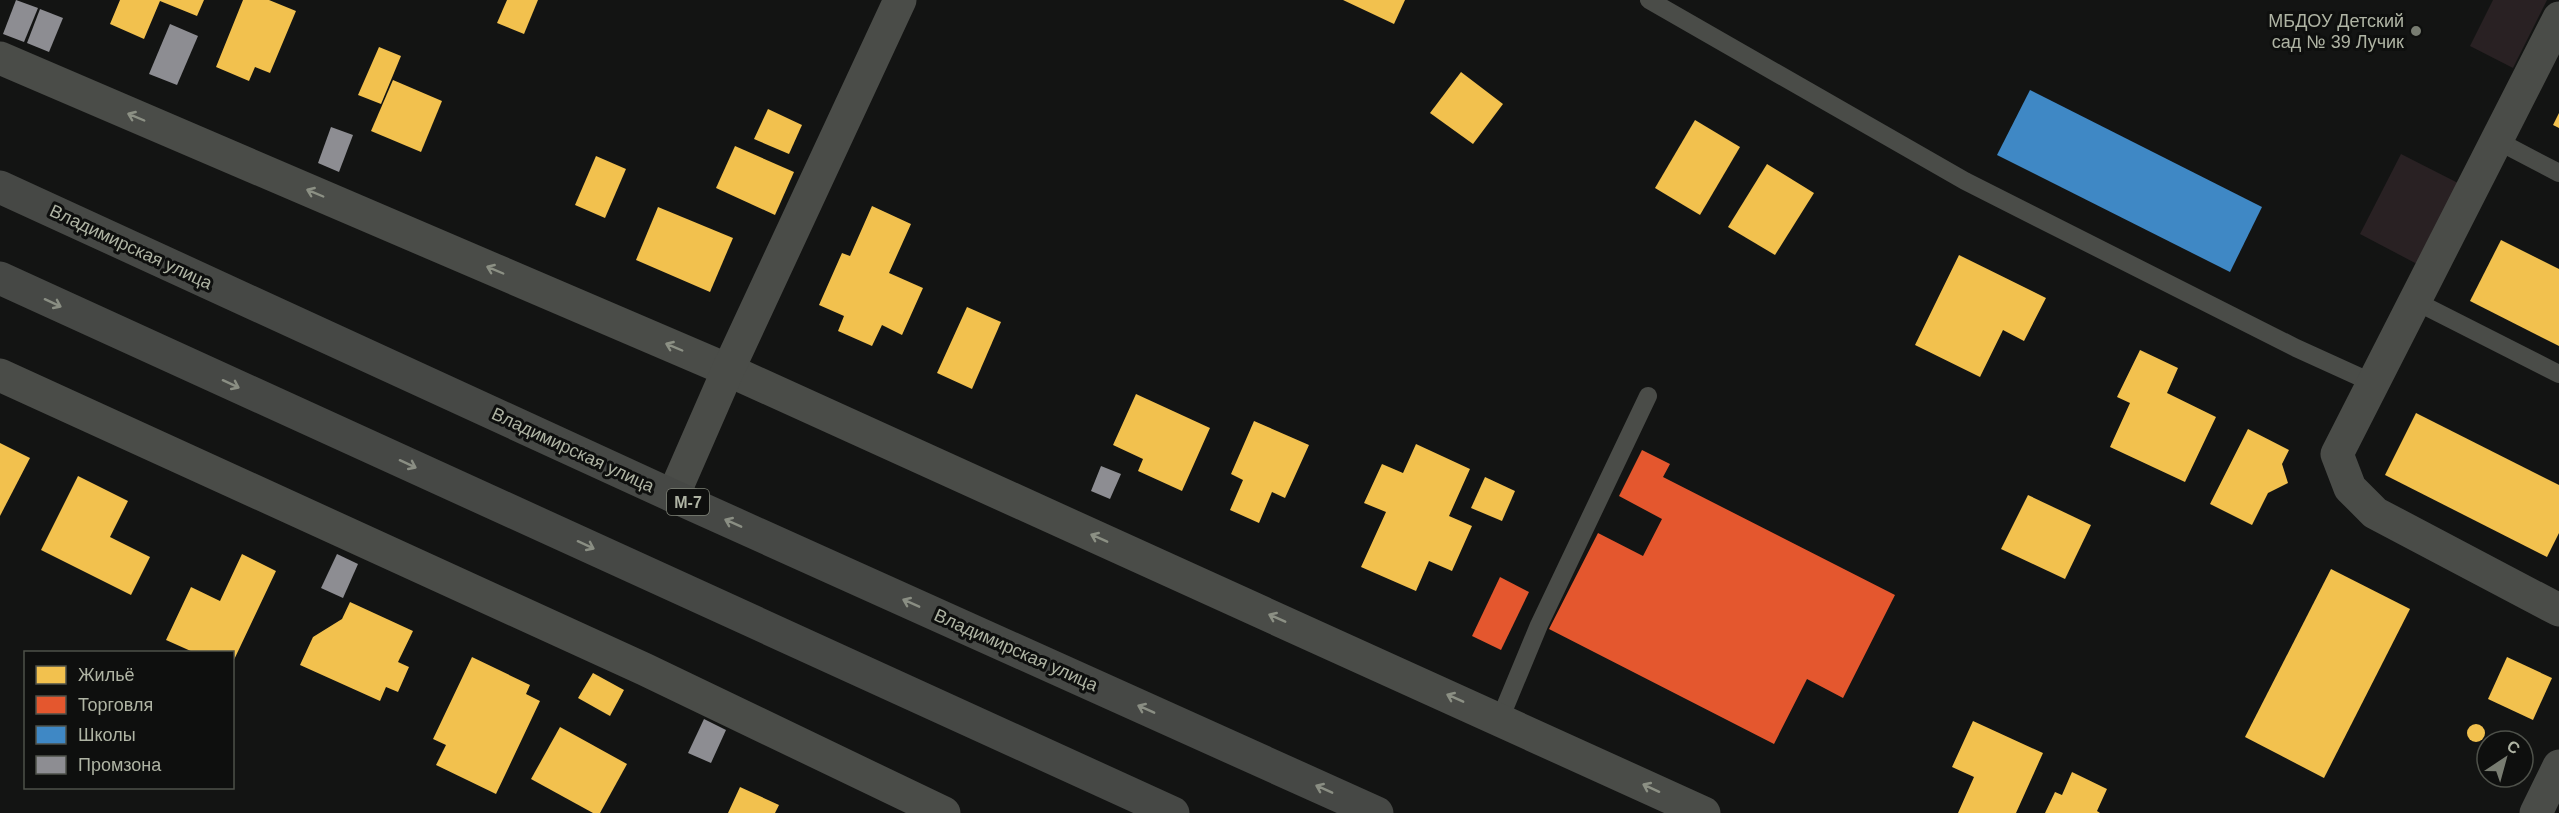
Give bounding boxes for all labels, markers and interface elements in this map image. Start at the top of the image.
place label: МБДОУ Детский сад № 39 Лучик [2268,11,2404,52]
marker: МБДОУ Детский сад № 39 Лучик [2409,24,2423,38]
one-way arrow [127,111,146,122]
one-way arrow [307,187,325,199]
street label: Владимирская улица [47,201,216,294]
one-way arrow [486,264,504,275]
one-way arrow [44,297,62,309]
one-way arrow [665,341,684,352]
one-way arrow [221,378,239,390]
street label: Владимирская улица [489,404,658,497]
one-way arrow [399,459,417,471]
road number: М-7 [667,489,709,515]
one-way arrow [724,516,742,528]
one-way arrow [1091,531,1109,543]
one-way arrow [576,540,594,552]
one-way arrow [902,597,920,608]
street label: Владимирская улица [931,605,1102,696]
one-way arrow [1268,612,1287,623]
legend [24,651,234,789]
text: Жильё [78,665,135,685]
one-way arrow [1446,692,1464,703]
text: Торговля [78,695,153,715]
one-way arrow [1137,703,1155,714]
text: Школы [78,725,136,745]
north arrow [2475,729,2535,789]
text: С [2504,737,2524,758]
text: Промзона [78,755,162,775]
one-way arrow [1642,782,1660,794]
one-way arrow [1315,783,1333,794]

